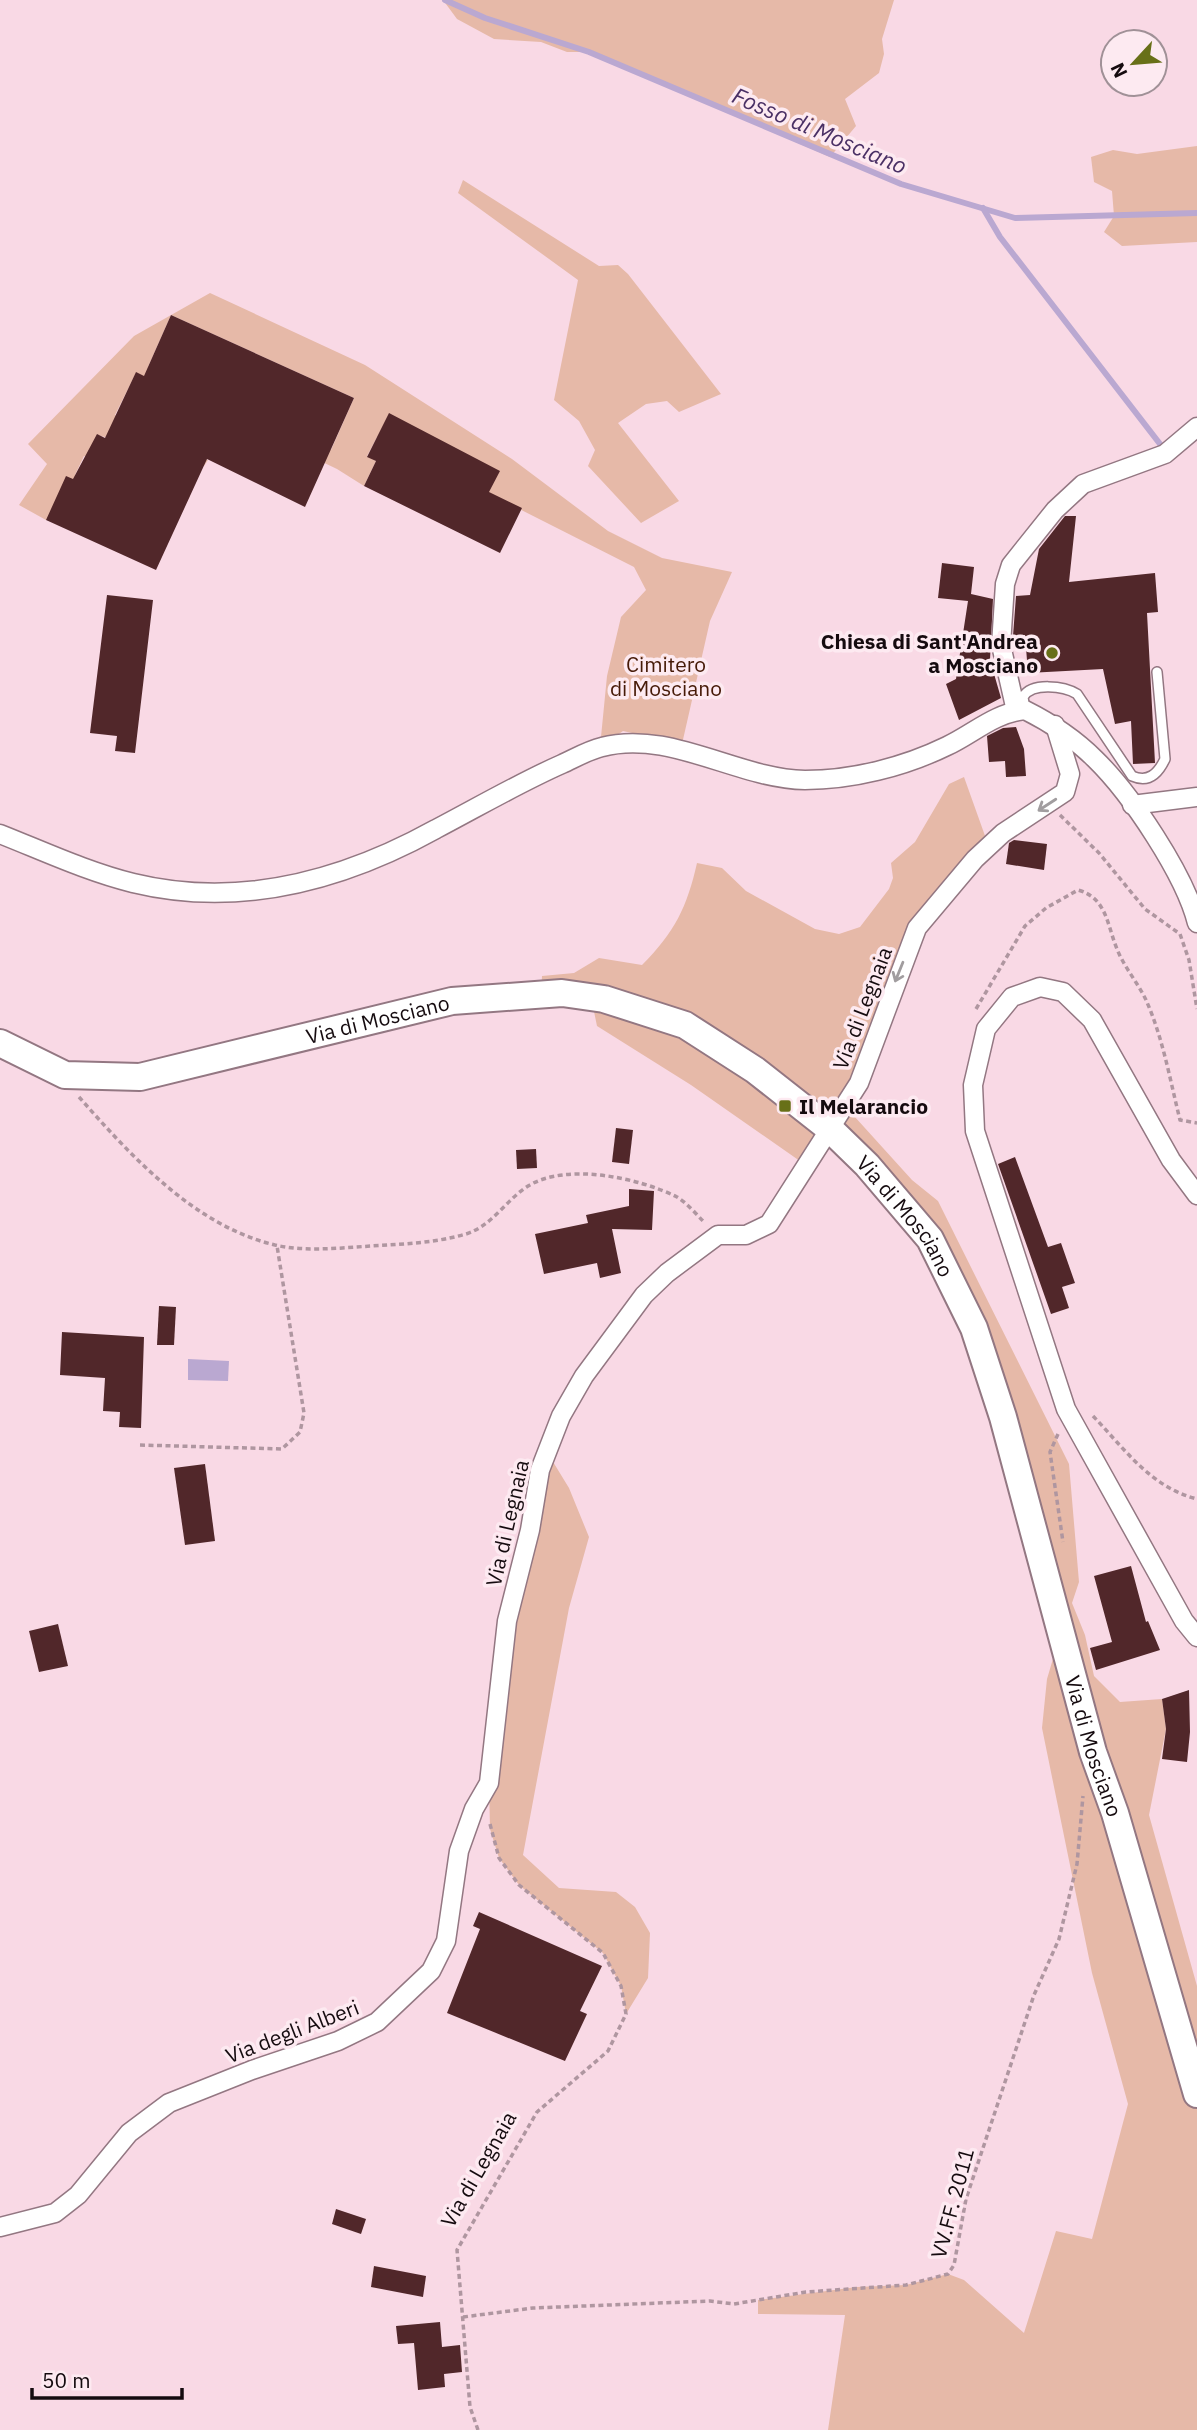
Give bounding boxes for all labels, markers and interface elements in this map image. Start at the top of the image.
north arrow [1099,28,1169,98]
text: N [1105,59,1133,82]
water label: Fosso di Mosciano [728,80,912,180]
place label: Chiesa di Sant'Andrea a Mosciano [821,627,1038,679]
marker: Chiesa di Sant'Andrea a Mosciano [1044,645,1060,661]
park label: Cimitero di Mosciano [610,650,722,702]
one-way arrow [1037,798,1057,812]
street label: Via di Legnaia [826,943,898,1073]
one-way arrow [892,960,905,982]
street label: Via di Mosciano [303,988,452,1050]
place label: Il Melarancio [799,1092,928,1120]
marker: Il Melarancio [777,1098,793,1114]
street label: Via di Mosciano [851,1149,960,1281]
street label: Via di Legnaia [479,1457,535,1589]
street label: Via di Mosciano [1059,1672,1129,1820]
street label: Via degli Alberi [221,1993,363,2069]
street label: Via di Legnaia [434,2106,522,2232]
street label: VV.FF. 2011 [924,2145,980,2261]
scale bar [32,2356,182,2400]
text: 50 m [42,2366,91,2394]

